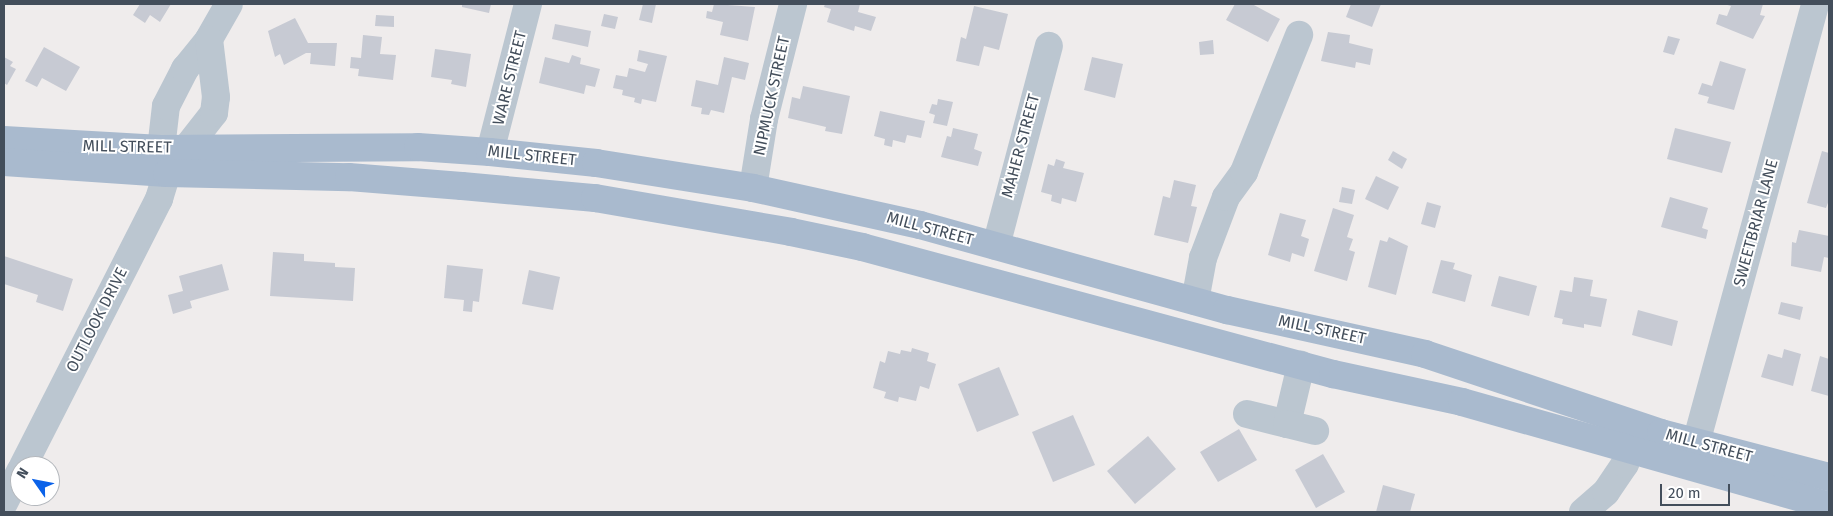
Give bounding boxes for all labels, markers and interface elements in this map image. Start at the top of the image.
street label: WARE STREET [489,29,531,127]
street label: NIPMUCK STREET [750,34,794,158]
street label: MAHER STREET [998,92,1044,200]
street label: MILL STREET [82,137,172,157]
street label: MILL STREET [487,142,577,170]
street label: SWEETBRIAR LANE [1730,157,1782,289]
street label: MILL STREET [885,208,975,250]
street label: OUTLOOK DRIVE [62,264,132,376]
street label: MILL STREET [1276,311,1368,349]
street label: MILL STREET [1664,425,1754,467]
north arrow [10,456,60,506]
text: N [13,465,32,482]
scale bar [1663,474,1733,506]
text: 20 m [1668,484,1701,502]

